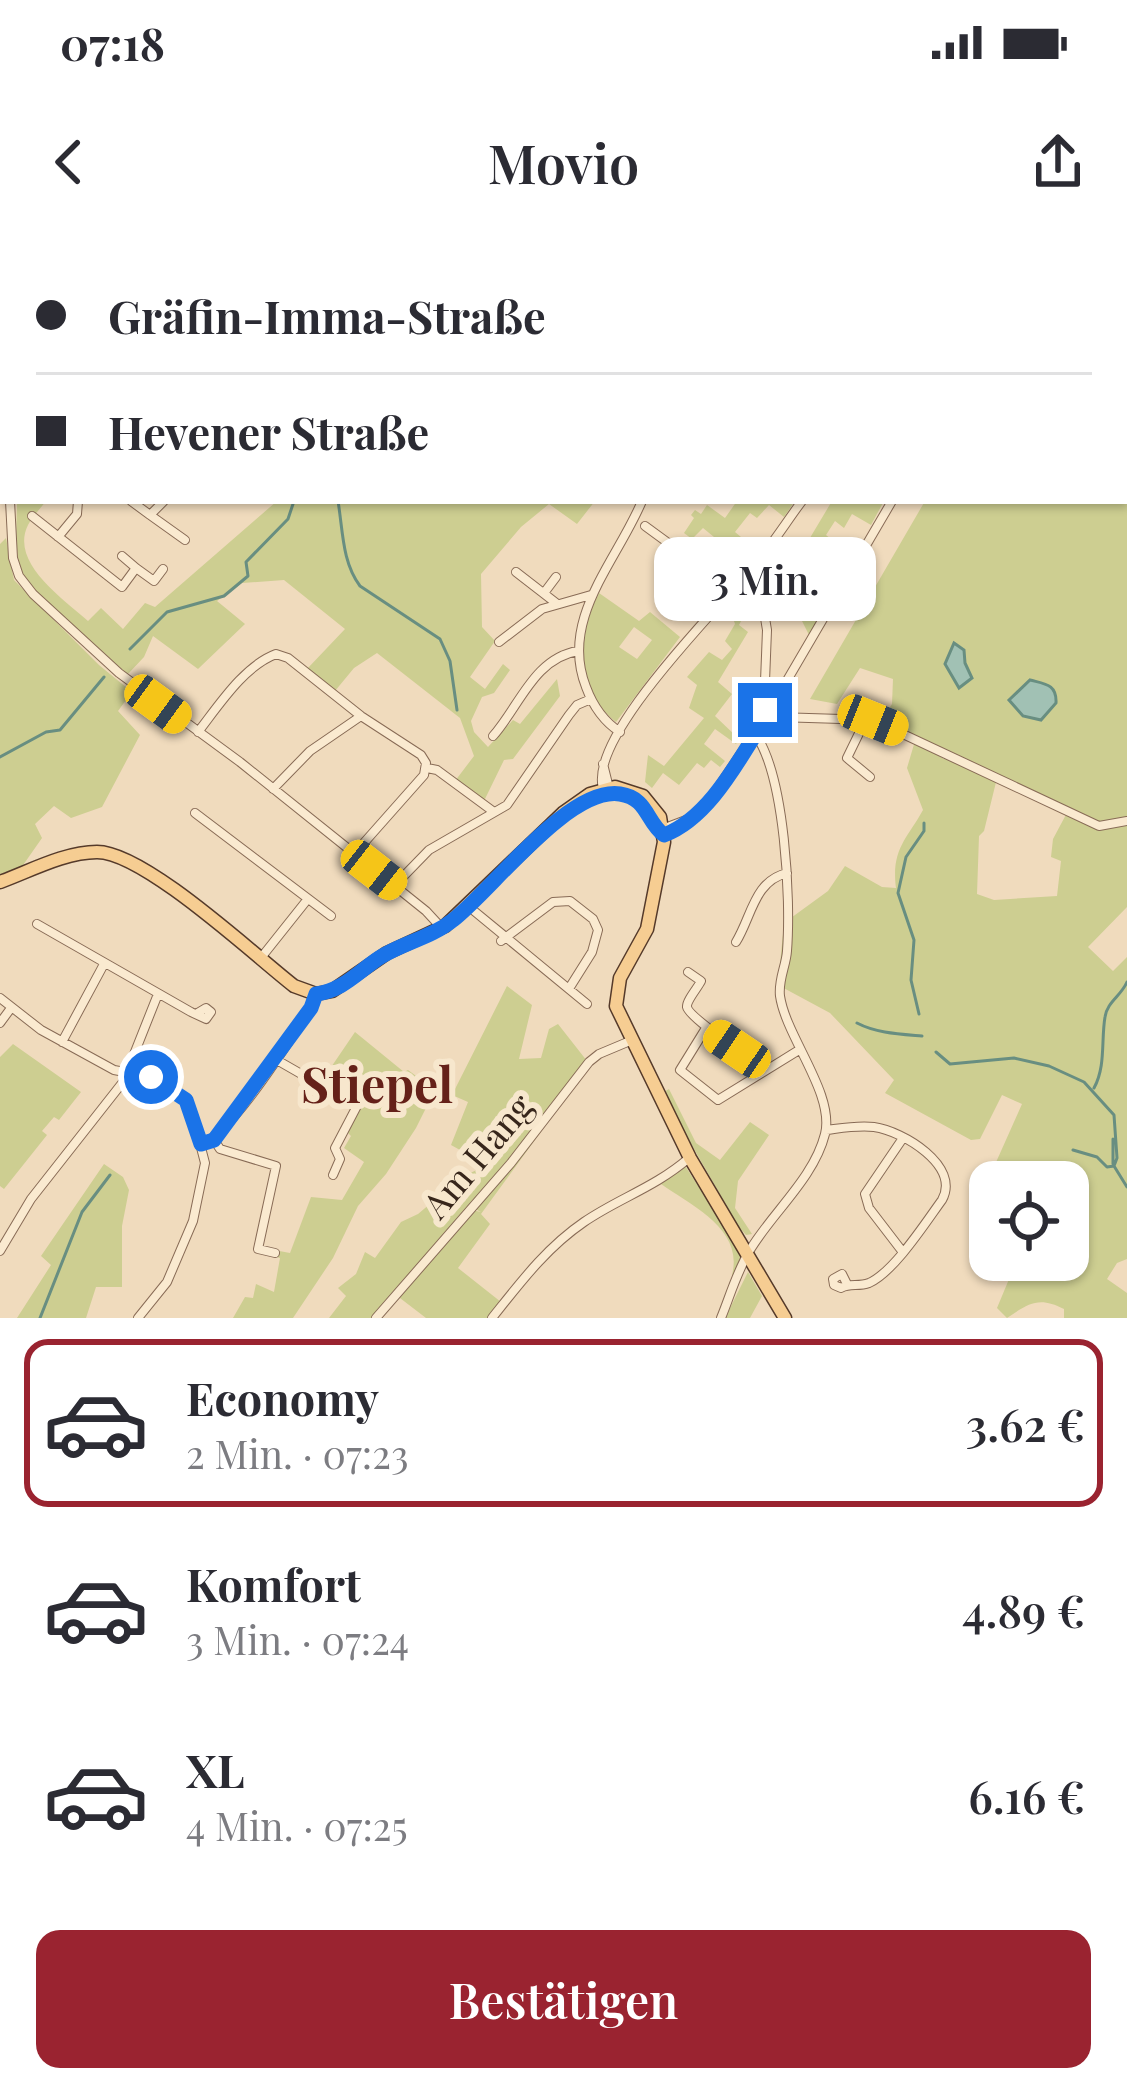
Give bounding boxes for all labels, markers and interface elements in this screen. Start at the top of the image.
text: 07:18 [60,12,165,72]
text: Movio [488,126,639,198]
icon: back [36,129,102,195]
icon: share [1025,129,1091,195]
text: Gräfin-Imma-Straße [108,285,546,345]
text: Hevener Straße [108,401,429,461]
callout: 3 Min. [654,536,876,620]
text: 3 Min. [710,553,820,605]
car [118,668,198,740]
route end [738,683,792,737]
car [833,690,913,750]
car [335,834,413,906]
car [697,1014,777,1084]
route start [124,1050,178,1104]
district label: Stiepel [301,1051,453,1115]
street label: Am Hang [410,1082,543,1228]
map controls [969,1161,1089,1281]
button: locate [969,1161,1089,1281]
text: Economy [186,1367,379,1427]
icon: car [42,1369,150,1477]
text: 3.62 € [966,1393,1085,1453]
text: 2 Min. · 07:23 [186,1427,409,1479]
text: Komfort [186,1553,361,1613]
icon: car [42,1555,150,1663]
text: 4.89 € [962,1579,1085,1639]
text: 3 Min. · 07:24 [186,1613,409,1665]
text: XL [186,1739,245,1799]
icon: car [42,1741,150,1849]
text: 6.16 € [968,1765,1085,1825]
text: 4 Min. · 07:25 [186,1799,408,1851]
button: Bestätigen [36,1930,1091,2068]

